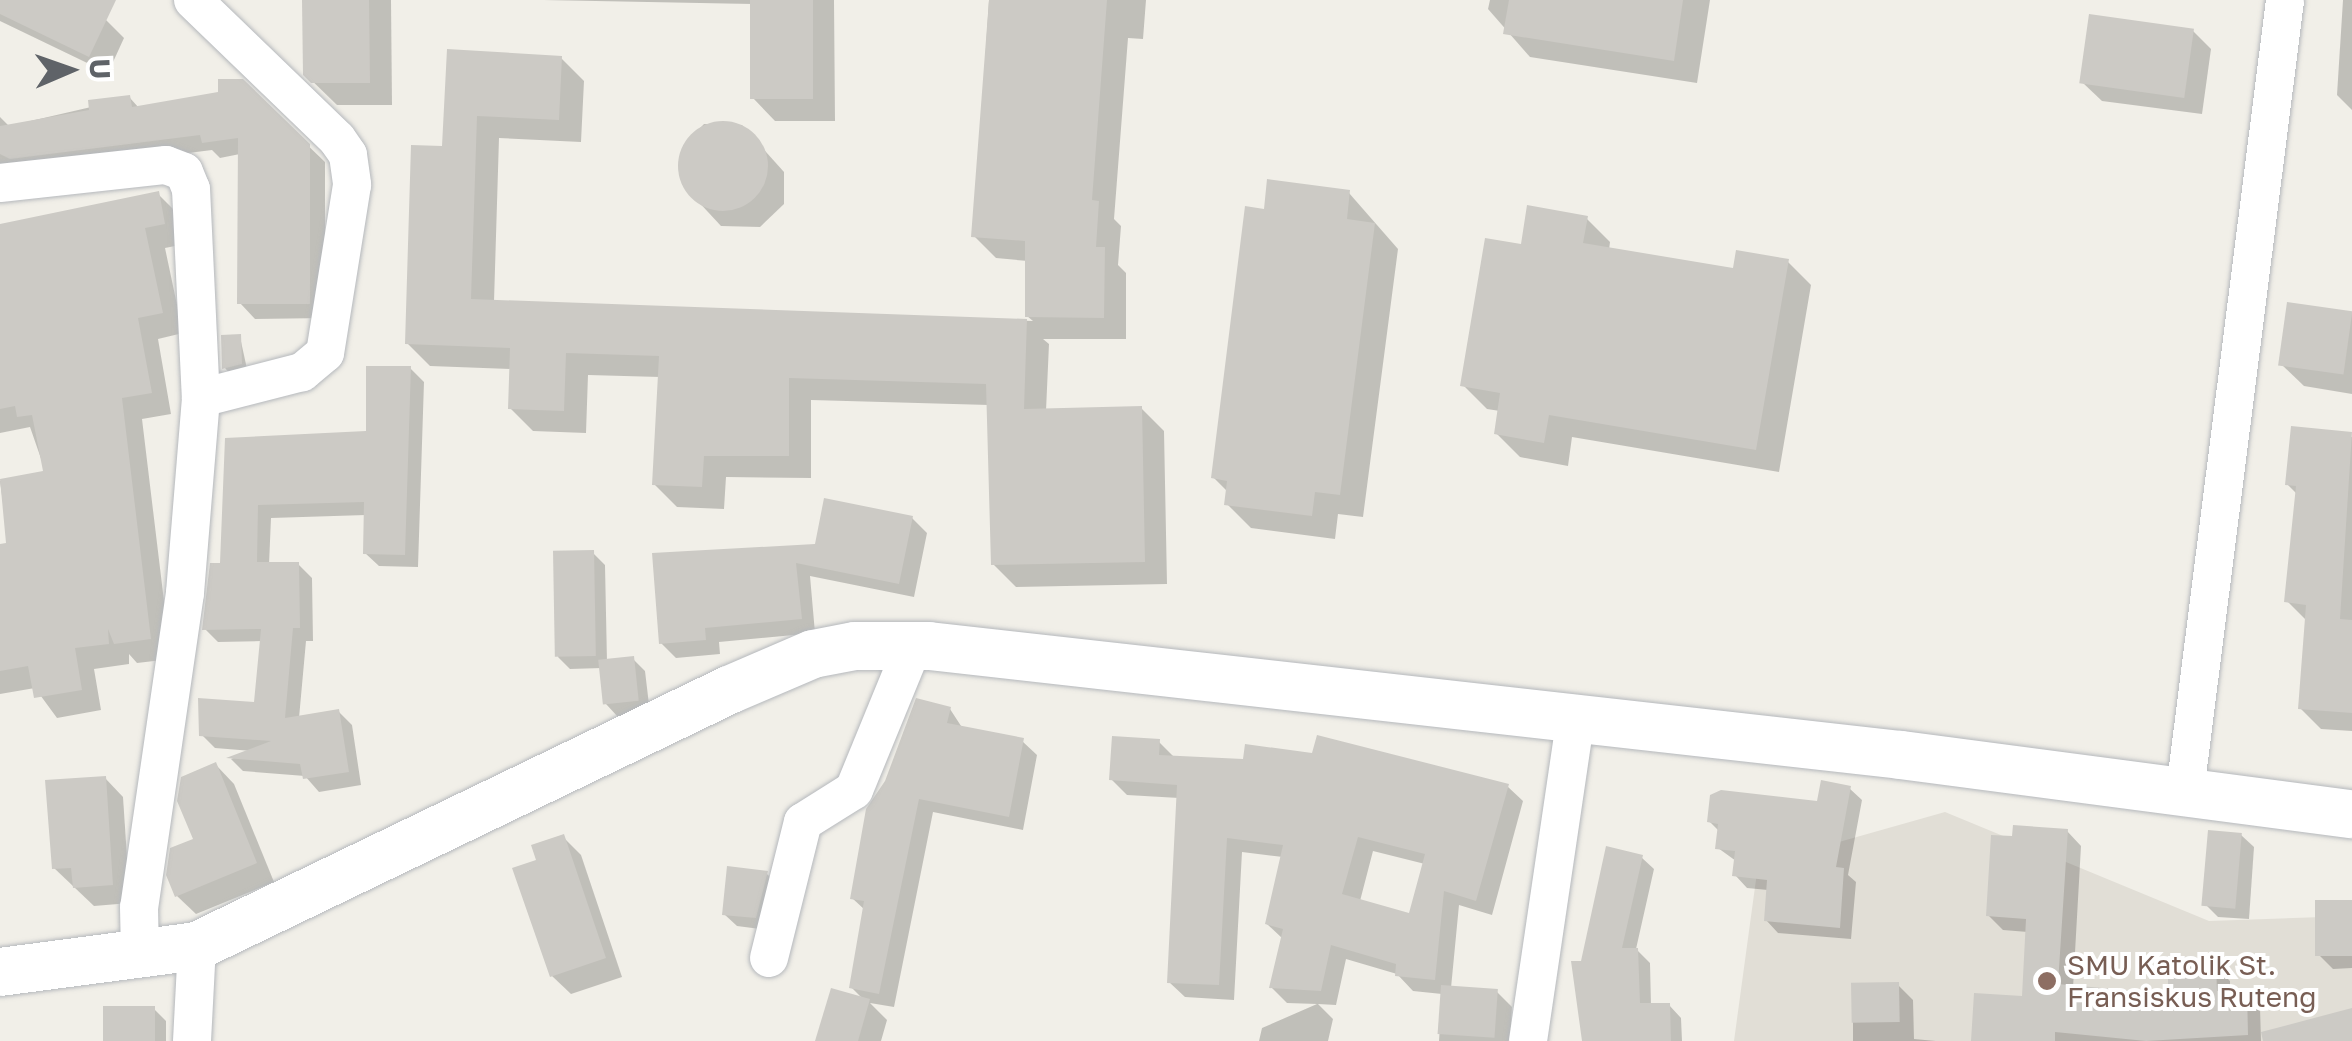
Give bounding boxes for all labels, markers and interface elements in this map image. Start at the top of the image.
north arrow [20,20,120,120]
text: U [84,58,117,80]
place label: SMU Katolik St. Fransiskus Ruteng [2067,948,2316,1014]
marker: SMU Katolik St. Fransiskus Ruteng [2036,970,2058,992]

